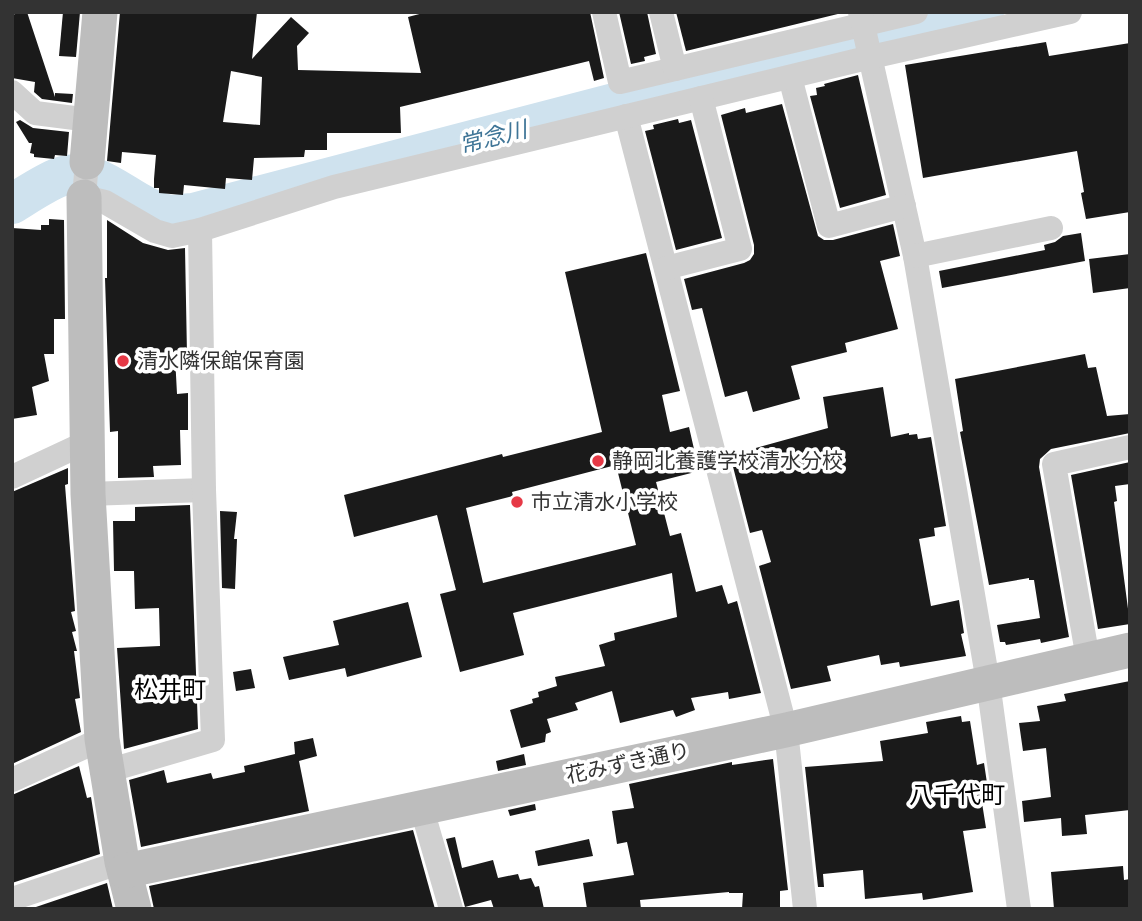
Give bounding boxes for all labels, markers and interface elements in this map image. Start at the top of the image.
water label: 常念川 [456,113,533,159]
place label: 清水隣保館保育園 [137,347,305,373]
marker: 清水隣保館保育園 [115,353,131,369]
place label: 静岡北養護学校清水分校 [612,447,843,473]
marker: 静岡北養護学校清水分校 [590,453,606,469]
place label: 市立清水小学校 [531,488,678,514]
marker: 市立清水小学校 [509,494,525,510]
district label: 松井町 [134,674,206,704]
street label: 花みずき通り [563,736,692,788]
district label: 八千代町 [909,779,1005,809]

